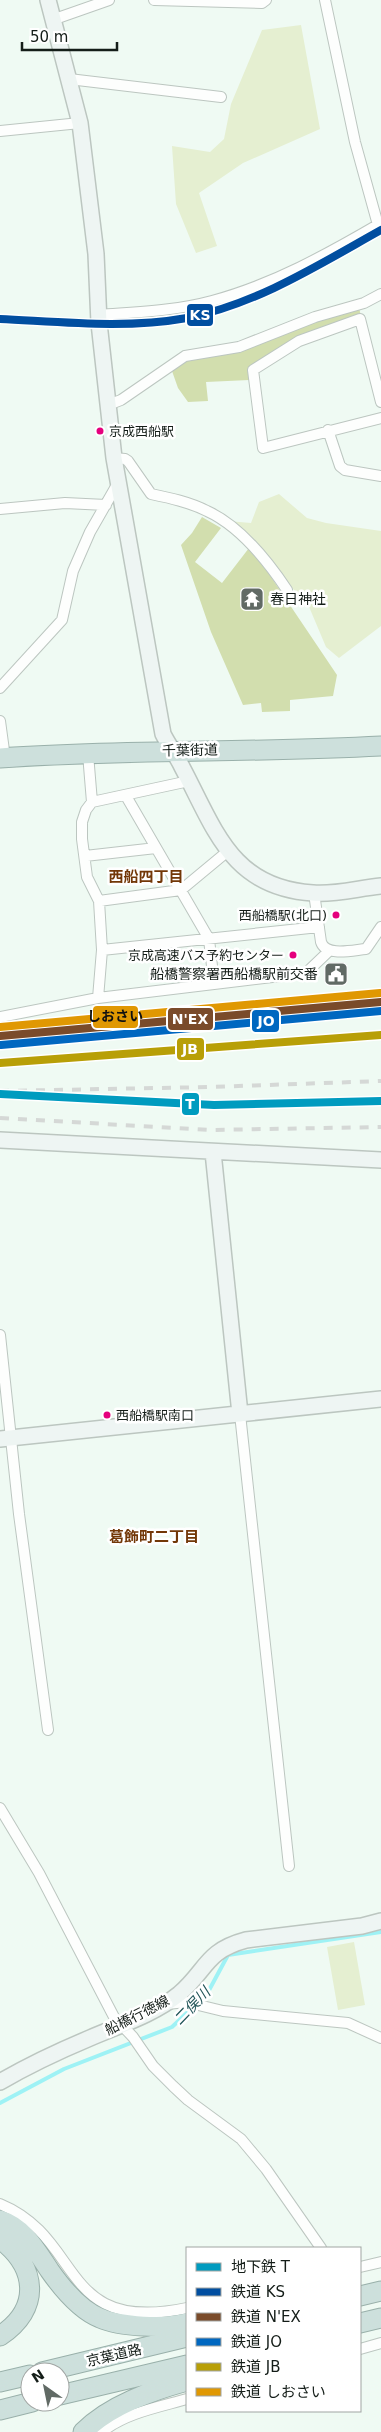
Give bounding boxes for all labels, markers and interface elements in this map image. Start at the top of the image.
scale bar [22,20,118,52]
text: 50 m [30,28,68,46]
line badge: KS [186,303,214,327]
text: KS [190,307,210,323]
place label: 京成西船駅 [109,424,174,439]
marker: 京成西船駅 [95,426,105,436]
temple icon: 春日神社 [239,586,265,612]
place label: 春日神社 [270,591,326,607]
street label: 千葉街道 [162,742,218,758]
district label: 西船四丁目 [108,868,184,886]
place label: 西船橋駅(北口) [239,908,327,923]
marker: 西船橋駅(北口) [331,910,341,920]
place label: 京成高速バス予約センター [128,948,284,963]
marker: 京成高速バス予約センター [288,950,298,960]
public building icon: 船橋警察署西船橋駅前交番 [323,961,349,987]
place label: 船橋警察署西船橋駅前交番 [150,966,318,982]
line badge: しおさい [92,1005,139,1029]
line badge: N'EX [167,1007,214,1031]
text: しおさい [87,1008,143,1024]
line badge: JO [251,1009,280,1033]
text: N'EX [172,1011,208,1027]
text: JO [256,1013,275,1029]
line badge: JB [176,1037,205,1061]
text: JB [181,1041,198,1057]
line badge: T [181,1092,200,1116]
text: T [185,1096,195,1112]
place label: 西船橋駅南口 [116,1408,194,1423]
marker: 西船橋駅南口 [102,1410,112,1420]
district label: 葛飾町二丁目 [109,1528,199,1546]
water label: 二俣川 [170,1982,215,2028]
street label: 船橋行徳線 [102,1992,172,2038]
legend [186,2247,361,2412]
text: 地下鉄 T [231,2258,291,2276]
text: 鉄道 KS [231,2283,285,2301]
text: 鉄道 N'EX [231,2308,301,2326]
text: 鉄道 JO [231,2333,282,2351]
street label: 京葉道路 [85,2341,143,2369]
text: 鉄道 JB [231,2358,280,2376]
north arrow [20,2362,70,2412]
text: N [29,2366,47,2386]
text: 鉄道 しおさい [231,2383,326,2401]

